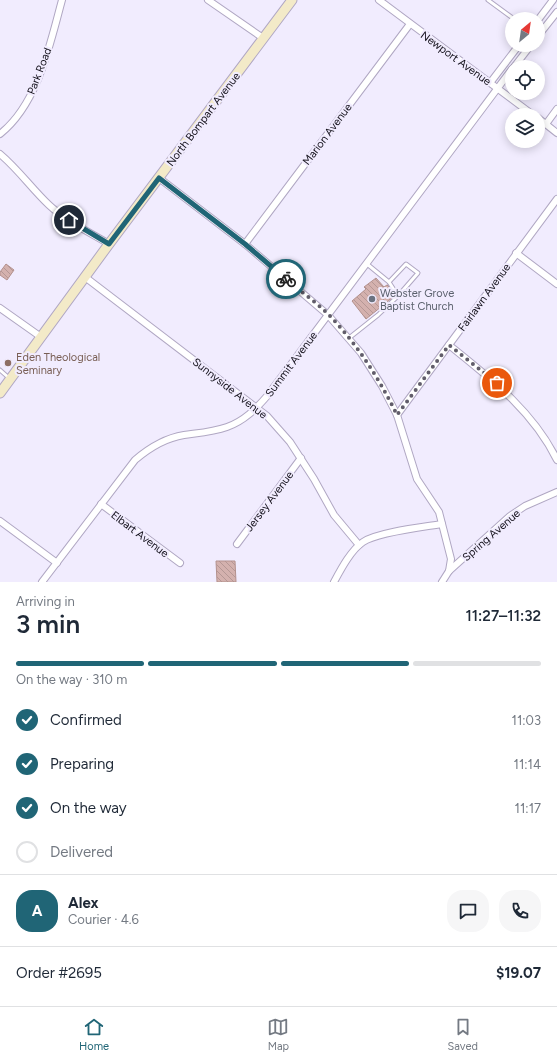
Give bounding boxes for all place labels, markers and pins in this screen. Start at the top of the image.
pin [52,203,86,237]
place label: Webster Grove Baptist Church [380,287,454,313]
marker: Webster Grove Baptist Church [367,294,377,304]
place label: Eden Theological Seminary [16,351,100,377]
marker: Eden Theological Seminary [3,358,13,368]
pin [480,366,514,400]

